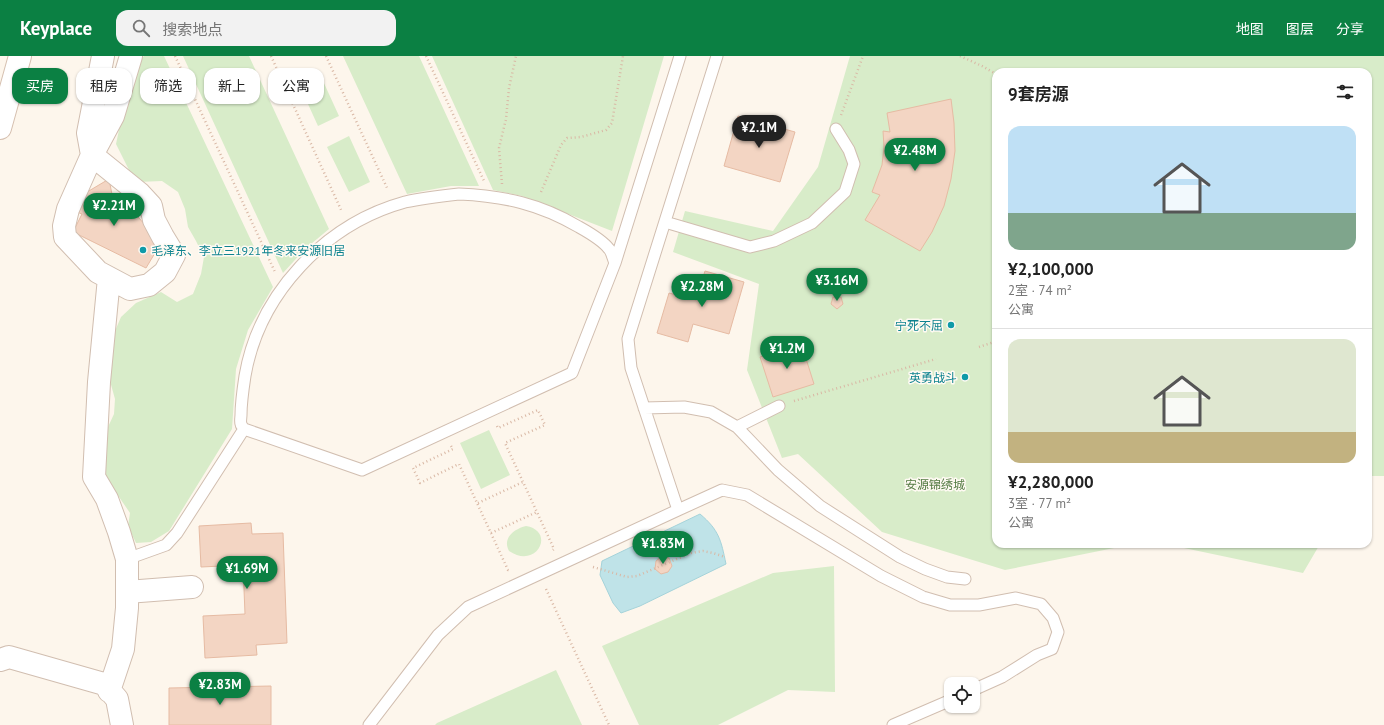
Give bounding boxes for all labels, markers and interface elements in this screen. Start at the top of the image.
search box [116,10,396,46]
text: Keyplace [20,16,92,40]
icon: search [130,17,152,39]
text: 搜索地点 [162,20,222,39]
text: 地图 [1236,20,1264,38]
text: 图层 [1286,20,1314,38]
text: 分享 [1336,20,1364,38]
chip: 买房 [12,68,68,104]
chip: 租房 [76,68,132,104]
chip: 筛选 [140,68,196,104]
chip: 新上 [204,68,260,104]
chip: 公寓 [268,68,324,104]
icon: filters [1334,81,1356,103]
text: 9套房源 [1008,83,1069,105]
pin: ¥2.1M [731,115,787,149]
text: ¥2.1M [741,119,777,136]
pin: ¥2.48M [882,138,948,172]
text: ¥2.48M [893,142,937,159]
icon: home [1146,152,1218,224]
pin: ¥2.21M [81,193,147,227]
text: ¥2.21M [92,197,136,214]
place label: 毛泽东、李立三1921年冬来安源旧居 [151,243,345,258]
marker: 毛泽东、李立三1921年冬来安源旧居 [138,245,148,255]
text: ¥2,100,000 [1008,258,1094,280]
pin: ¥3.16M [804,268,870,302]
text: ¥3.16M [815,272,859,289]
pin: ¥2.28M [669,274,735,308]
text: ¥2.28M [680,278,724,295]
text: 2室 · 74 m² [1008,282,1072,299]
text: 公寓 [1008,301,1034,318]
place label: 宁死不屈 [895,318,943,333]
marker: 宁死不屈 [946,320,956,330]
pin: ¥1.2M [759,336,815,370]
text: ¥1.2M [769,340,805,357]
icon: home [1146,365,1218,437]
place label: 英勇战斗 [909,370,957,385]
marker: 英勇战斗 [960,372,970,382]
text: ¥2,280,000 [1008,471,1094,493]
park label: 安源锦绣城 [905,477,965,492]
text: 3室 · 77 m² [1008,495,1071,512]
text: 公寓 [1008,514,1034,531]
pin: ¥1.83M [630,531,696,565]
text: ¥1.83M [641,535,685,552]
pin: ¥1.69M [214,556,280,590]
text: ¥1.69M [225,560,269,577]
pin: ¥2.83M [187,672,253,706]
text: ¥2.83M [198,676,242,693]
map controls [944,677,980,713]
button: locate [944,677,980,713]

